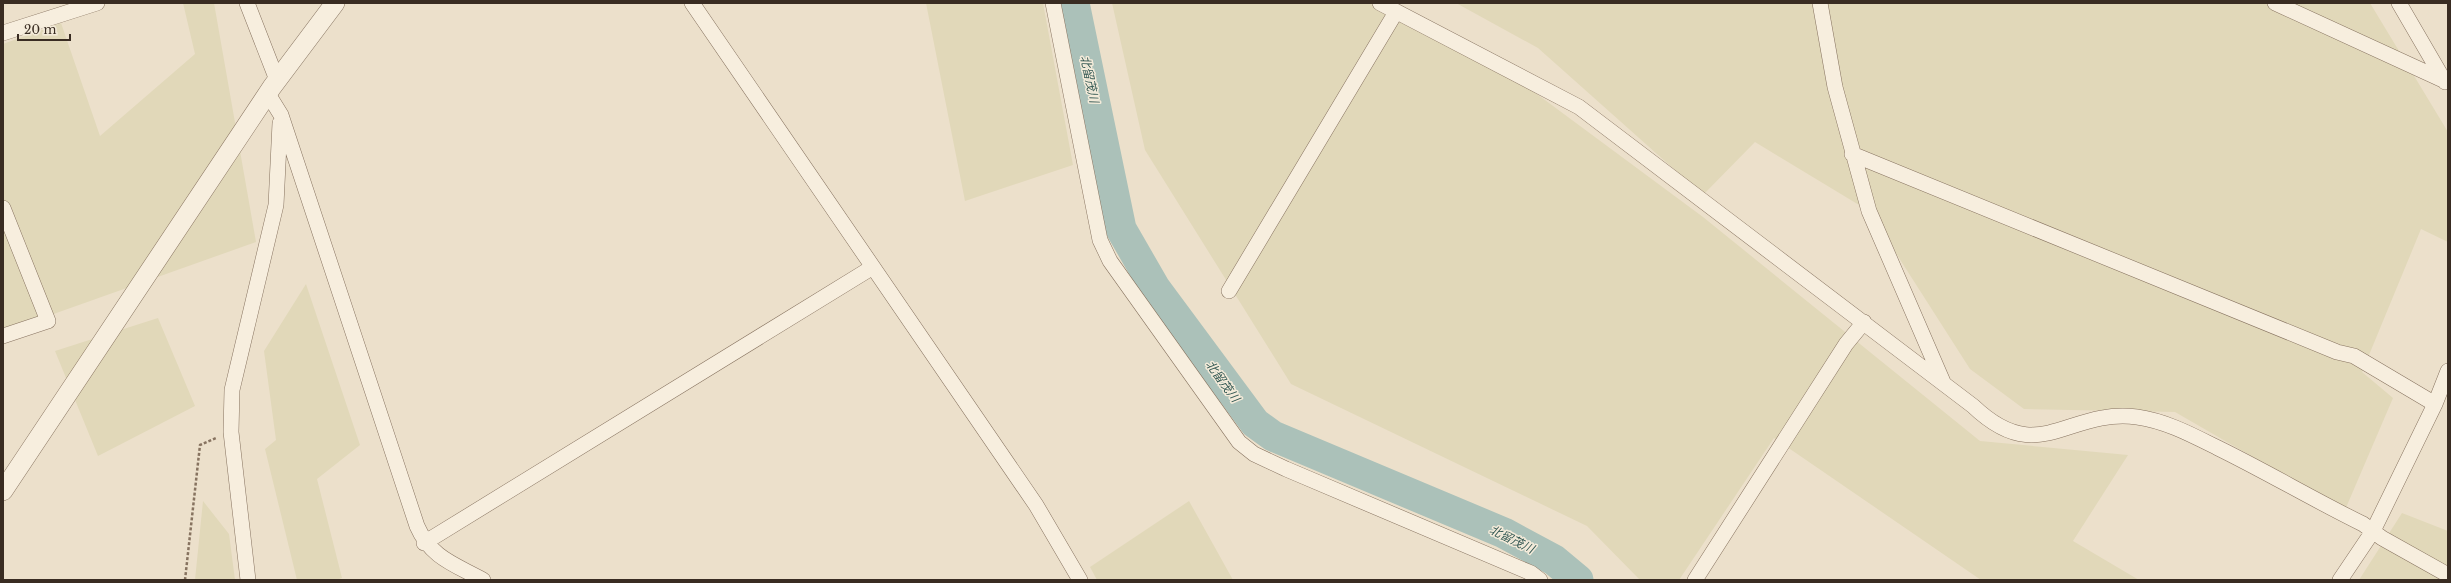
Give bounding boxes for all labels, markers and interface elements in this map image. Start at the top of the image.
scale bar [18,16,70,42]
text: 20 m [24,22,56,37]
water label: 北留茂川 [1078,54,1103,106]
water label: 北留茂川 [1203,357,1244,406]
water label: 北留茂川 [1487,522,1539,557]

